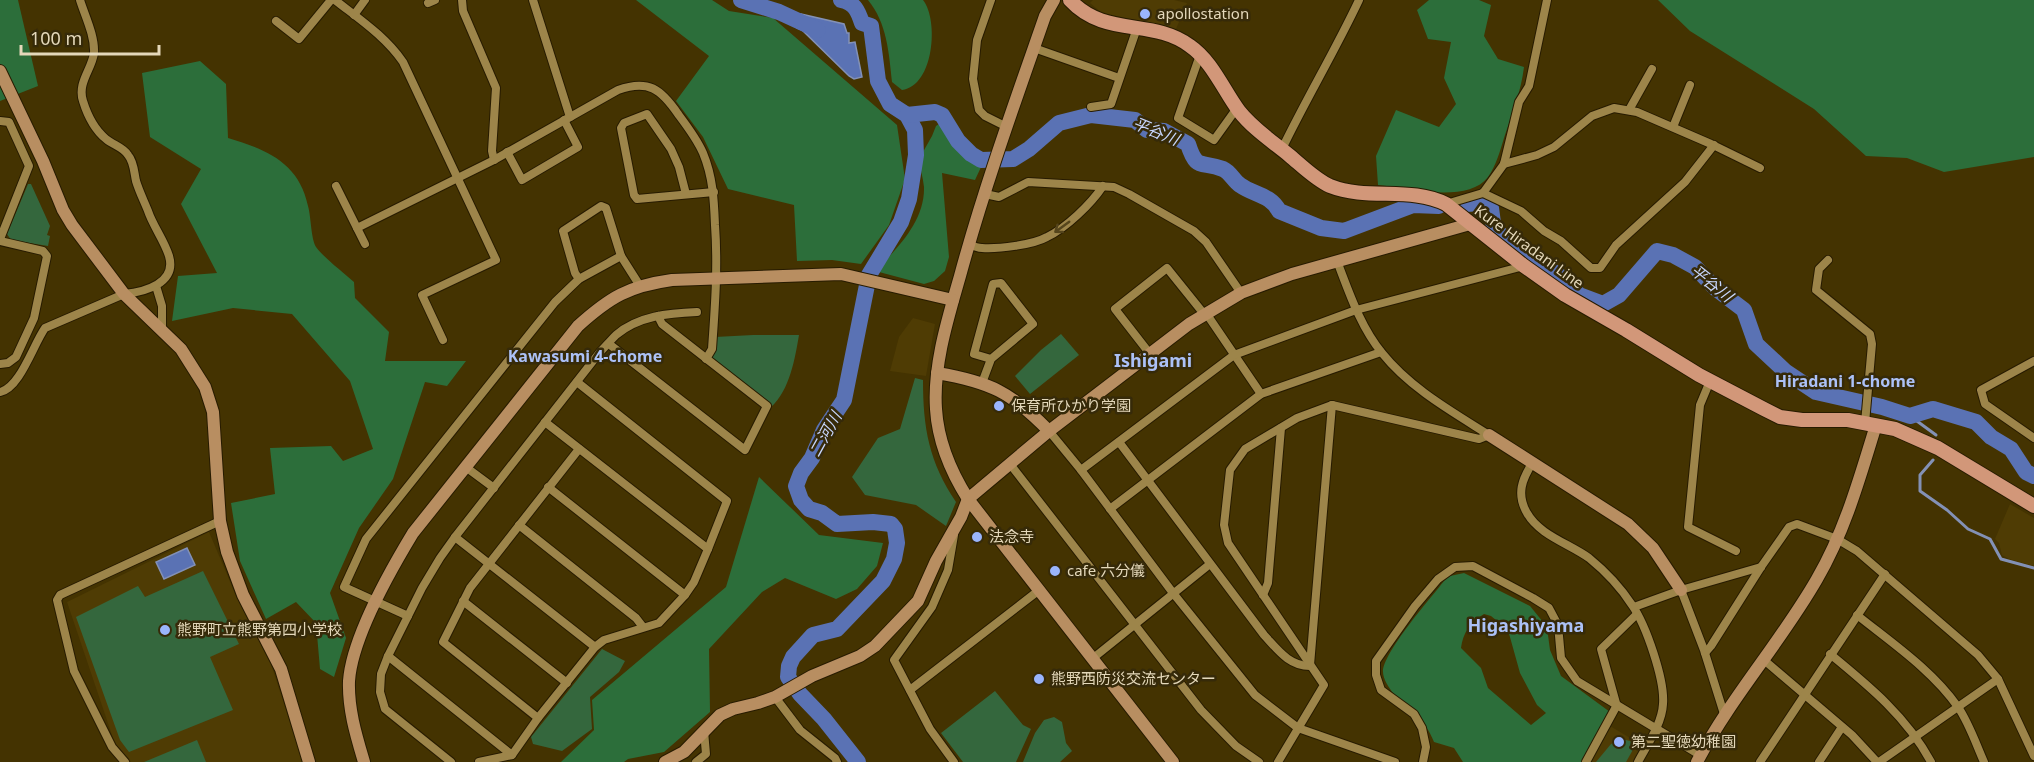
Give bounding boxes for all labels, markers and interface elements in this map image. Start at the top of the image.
place label: apollostation [1157,3,1249,23]
marker: apollostation [1138,7,1152,21]
scale bar [21,18,159,56]
text: 100 m [30,26,82,50]
water label: 平谷川 [1130,112,1184,151]
street label: Kure Hiradani Line [1471,200,1588,293]
one-way arrow [1054,221,1070,233]
water label: 平谷川 [1686,259,1739,308]
district label: Kawasumi 4-chome [508,345,662,367]
district label: Ishigami [1114,348,1192,372]
district label: Hiradani 1-chome [1775,370,1915,392]
place label: 保育所ひかり学園 [1011,395,1131,415]
marker: 保育所ひかり学園 [992,399,1006,413]
water label: 二河川 [804,406,847,460]
place label: 法念寺 [989,526,1034,546]
marker: 法念寺 [970,530,984,544]
place label: cafe 六分儀 [1067,560,1145,580]
marker: cafe 六分儀 [1048,564,1062,578]
district label: Higashiyama [1468,613,1584,637]
place label: 熊野町立熊野第四小学校 [177,619,342,639]
marker: 熊野町立熊野第四小学校 [158,623,172,637]
place label: 熊野西防災交流センター [1051,668,1216,688]
marker: 熊野西防災交流センター [1032,672,1046,686]
place label: 第二聖徳幼稚園 [1631,731,1736,751]
marker: 第二聖徳幼稚園 [1612,735,1626,749]

